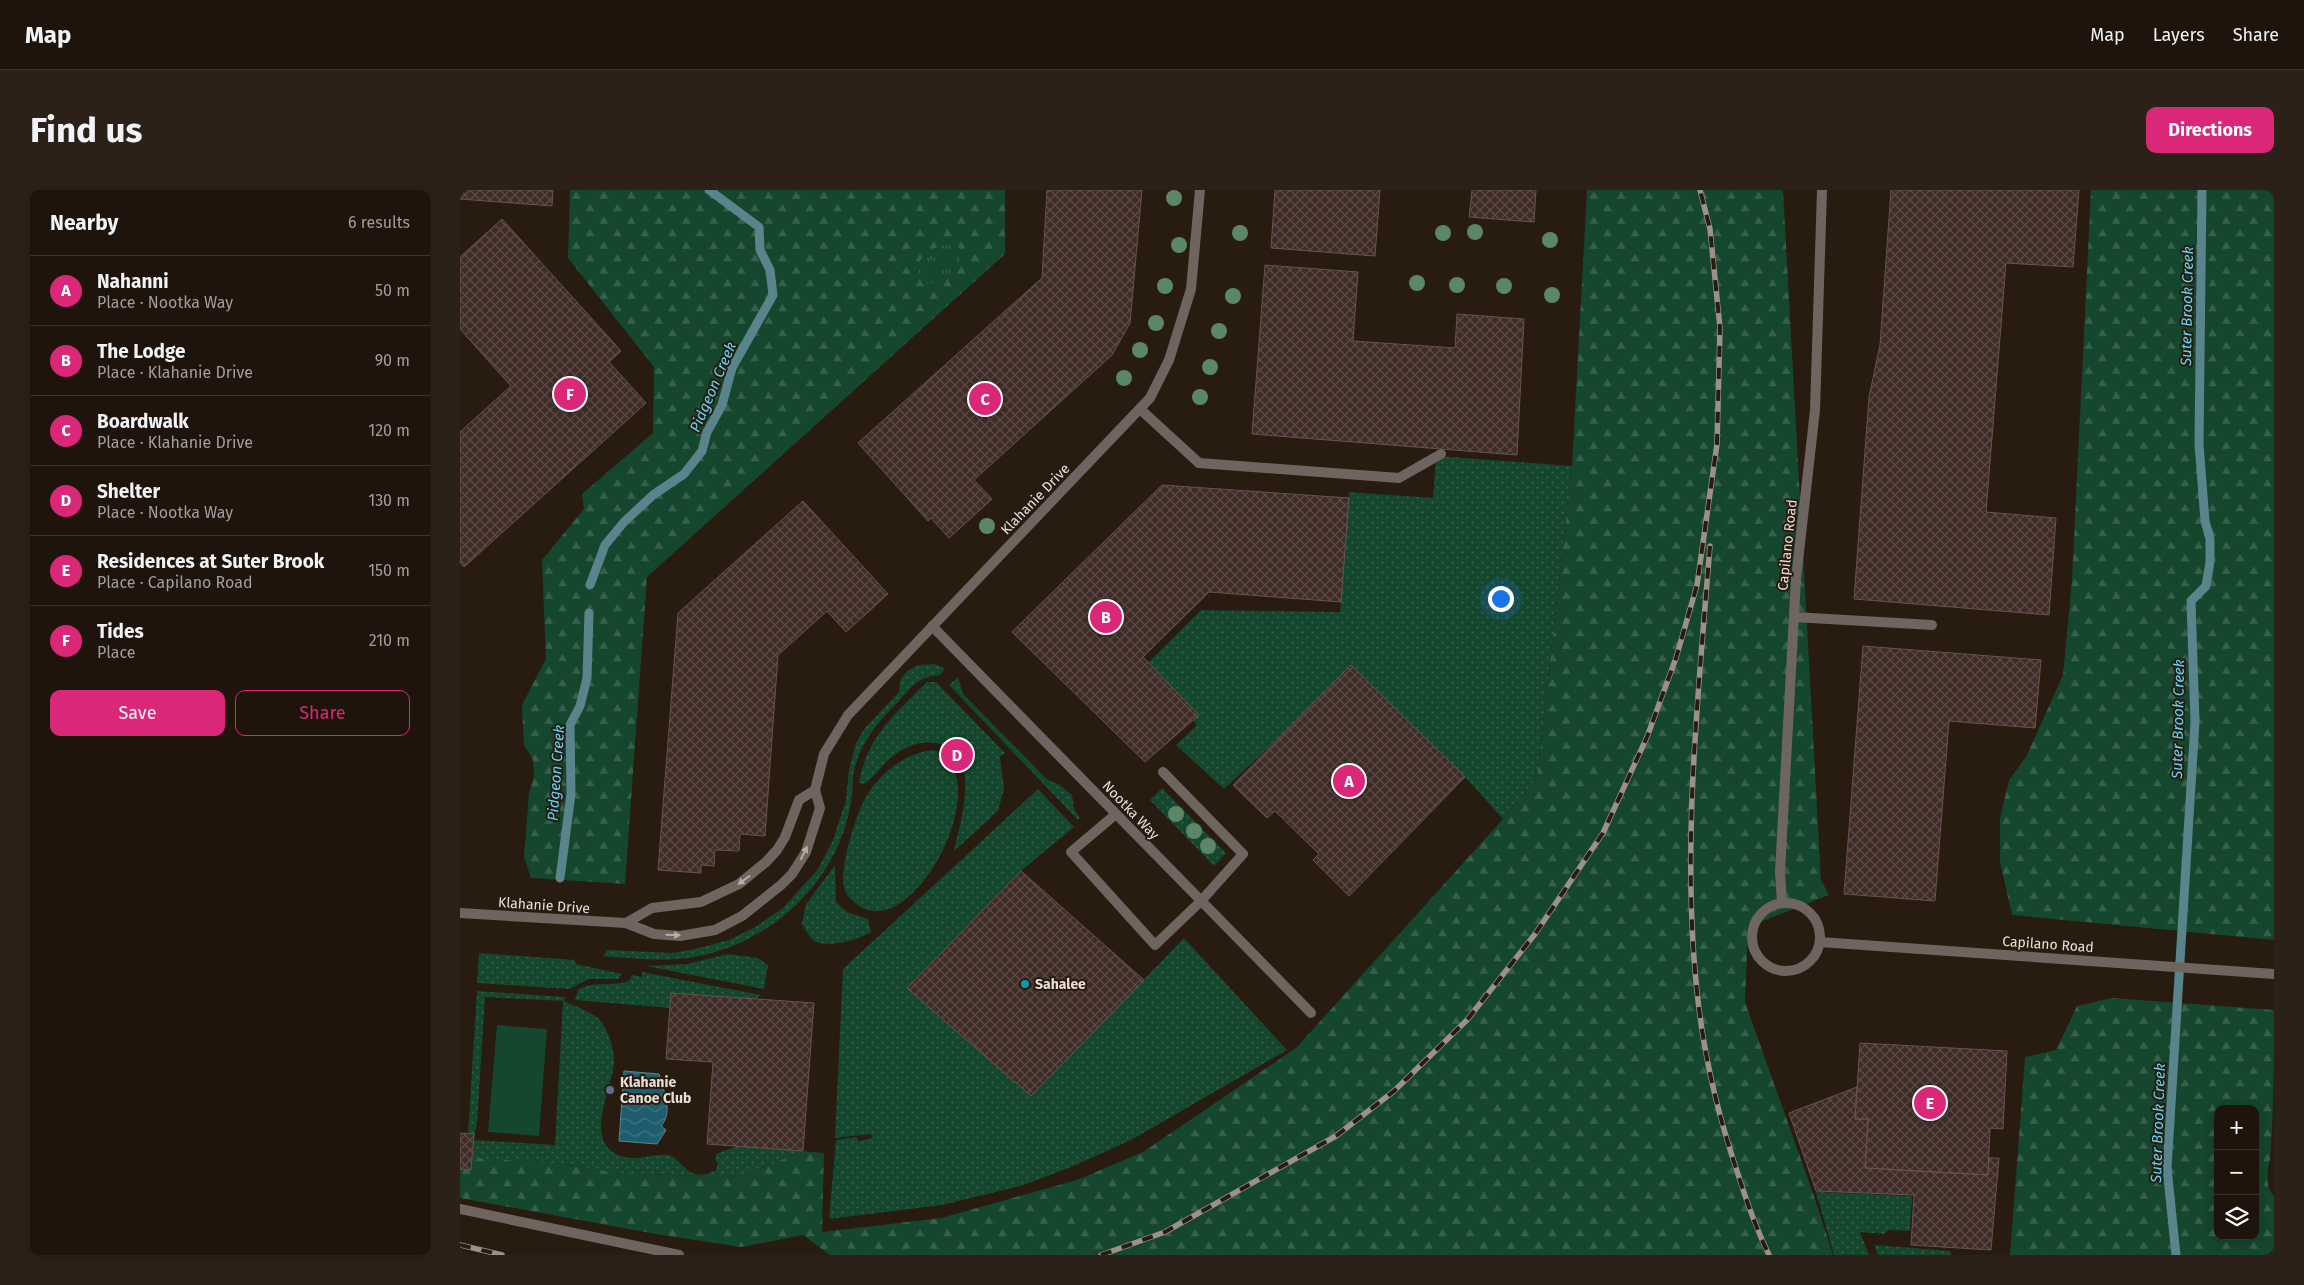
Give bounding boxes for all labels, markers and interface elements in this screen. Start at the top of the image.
text: Map [25,21,71,49]
text: Map [2090,24,2125,46]
text: Layers [2153,24,2205,46]
text: Share [2233,24,2279,46]
button: Directions [2146,107,2274,153]
text: Find us [30,109,142,151]
text: Nearby [50,210,118,236]
text: 6 results [348,213,410,232]
water label: Suter Brook Creek [2177,246,2197,367]
text: Nahanni [97,270,169,293]
text: A [61,281,71,300]
text: 50 m [375,281,410,300]
text: Place · Nootka Way [97,293,233,312]
water label: Pidgeon Creek [686,339,740,435]
text: The Lodge [97,340,186,363]
text: B [61,351,71,370]
text: 90 m [375,351,410,370]
text: Place · Klahanie Drive [97,363,253,382]
pin: F [554,375,586,413]
pin: C [969,380,1001,418]
text: Boardwalk [97,410,189,433]
text: C [61,421,71,440]
text: 120 m [368,421,410,440]
text: Place · Klahanie Drive [97,433,253,452]
street label: Klahanie Drive [997,460,1073,538]
text: Shelter [97,480,160,503]
text: D [61,491,71,510]
text: 130 m [368,491,410,510]
street label: Capilano Road [1774,499,1801,591]
text: Place · Nootka Way [97,503,233,522]
text: Residences at Suter Brook [97,550,324,573]
text: E [62,561,70,580]
text: 150 m [368,561,410,580]
text: Place · Capilano Road [97,573,253,592]
your location [1488,586,1514,612]
pin: B [1090,598,1122,636]
text: Tides [97,620,144,643]
text: F [62,631,70,650]
text: 210 m [369,631,410,650]
text: Place [97,643,136,662]
water label: Suter Brook Creek [2168,659,2188,780]
button: Save [50,690,225,736]
button: Share [235,690,410,736]
water label: Pidgeon Creek [544,724,568,822]
pin: D [941,736,973,774]
pin: A [1333,762,1365,800]
street label: Nootka Way [1099,778,1163,843]
one-way arrow [800,846,808,860]
one-way arrow [737,875,751,885]
street label: Klahanie Drive [497,894,590,917]
one-way arrow [665,931,681,939]
street label: Capilano Road [2002,933,2094,956]
place label: Sahalee [1035,976,1086,993]
marker: Sahalee [1019,978,1031,990]
water label: Suter Brook Creek [2147,1063,2169,1184]
place label: Klahanie Canoe Club [620,1074,691,1107]
marker: Klahanie Canoe Club [604,1084,616,1096]
pin: E [1914,1084,1946,1122]
map controls [2214,1105,2259,1240]
button: + [2214,1105,2259,1150]
button: − [2214,1150,2259,1195]
button: layers [2214,1195,2259,1240]

